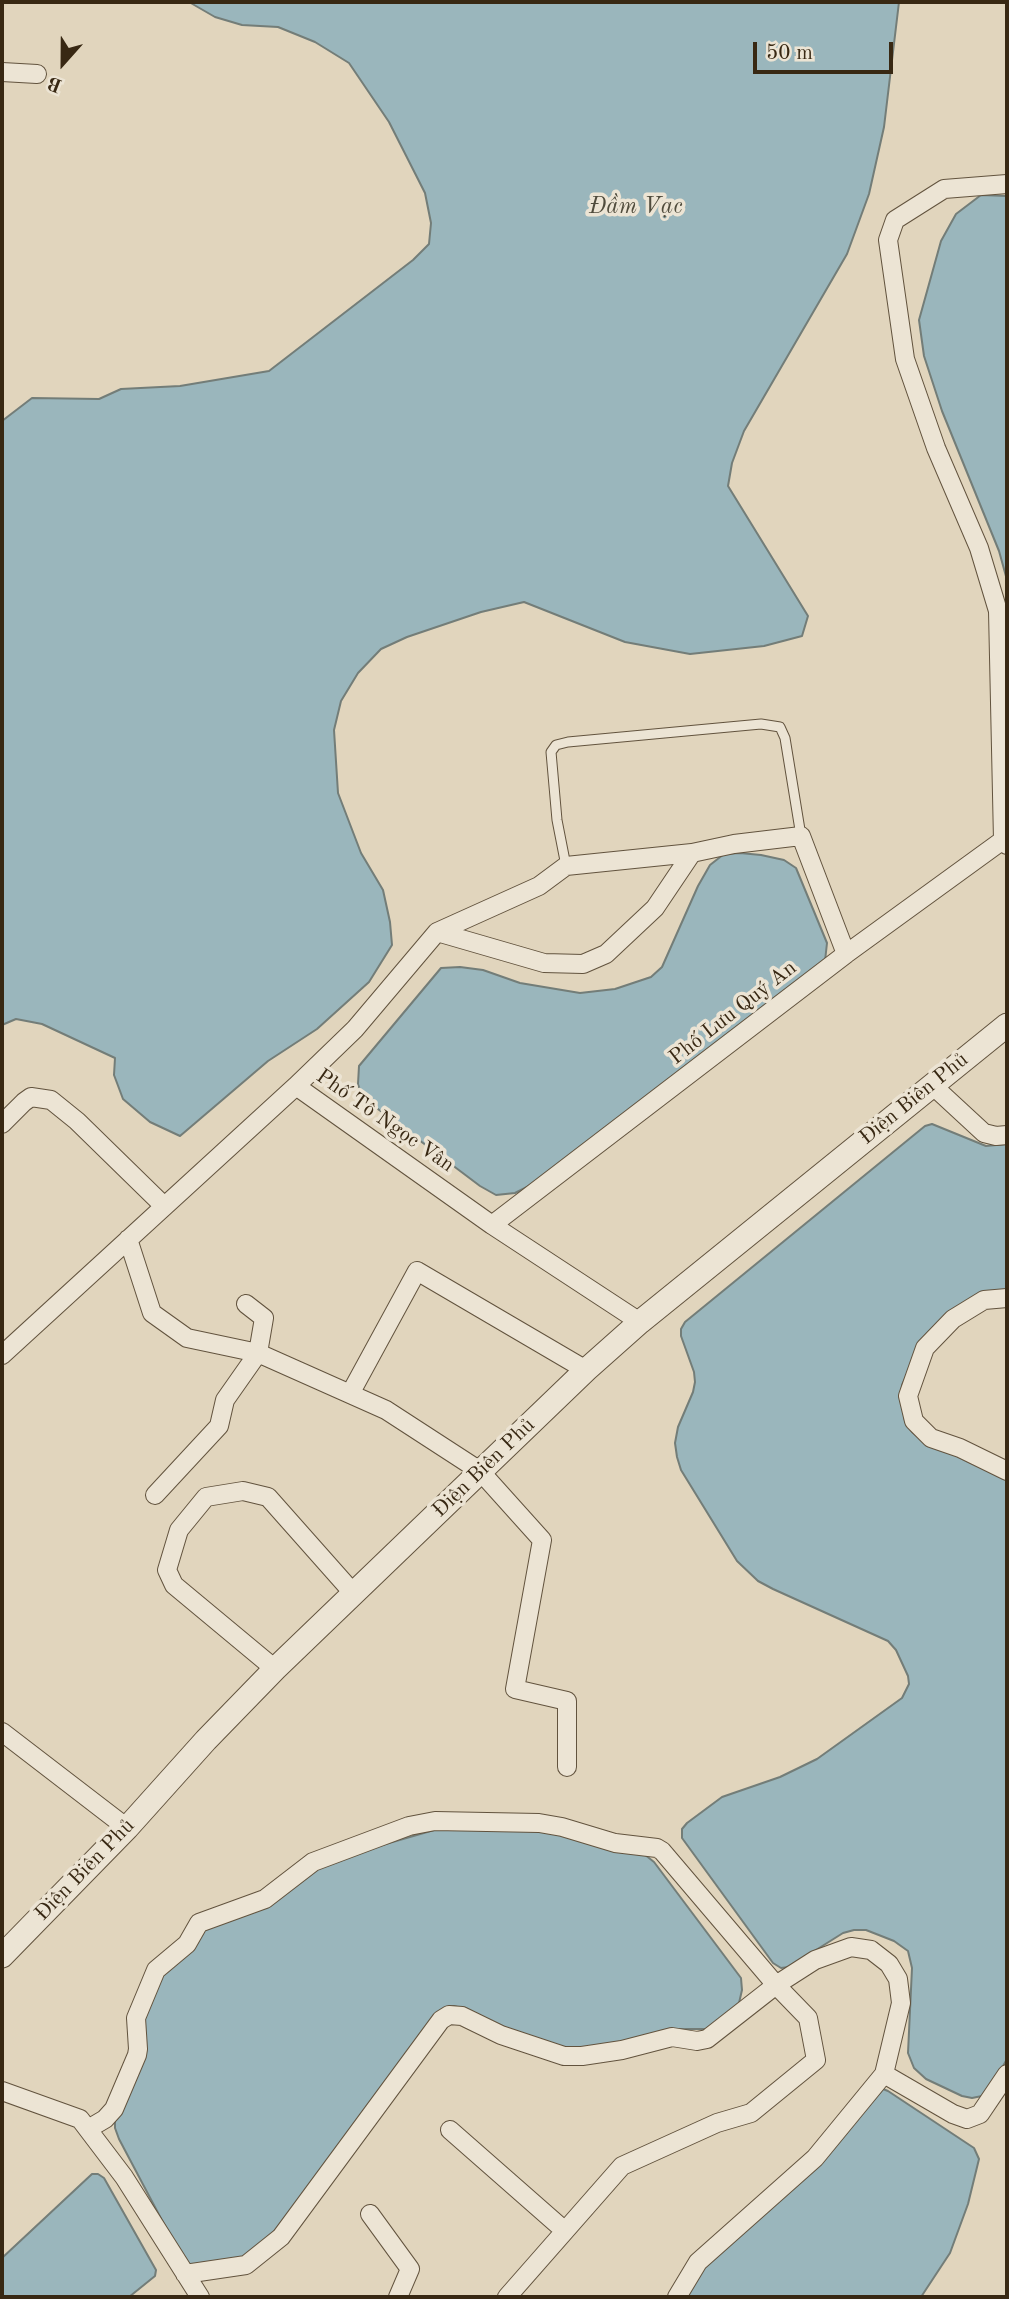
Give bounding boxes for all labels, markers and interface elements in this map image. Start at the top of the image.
north arrow [28,28,98,98]
scale bar [757,28,897,72]
text: 50 m [766,43,813,64]
text: B [46,72,65,94]
water label: Đầm Vạc [589,193,683,221]
street label: Phố Lưu Quý An [664,955,802,1071]
street label: Điện Biên Phủ [855,1047,973,1151]
street label: Phố Tô Ngọc Vân [311,1064,459,1178]
street label: Điện Biên Phủ [428,1413,540,1523]
street label: Điện Biên Phủ [30,1814,140,1926]

